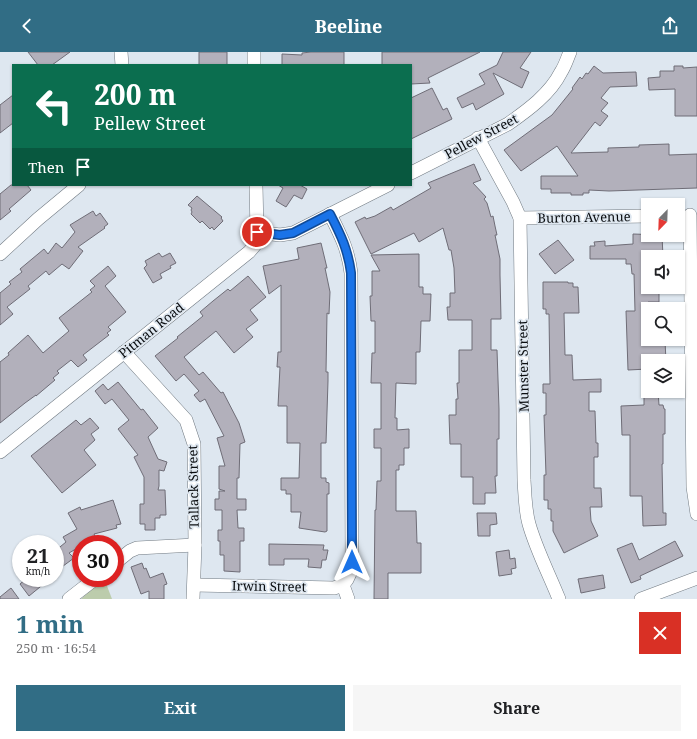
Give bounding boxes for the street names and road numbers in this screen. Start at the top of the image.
street label: Pellew Street [441,109,521,163]
street label: Burton Avenue [537,207,631,227]
street label: Pitman Road [115,298,187,362]
street label: Munster Street [513,319,533,412]
street label: Tallack Street [183,444,203,529]
street label: Irwin Street [232,576,307,596]

